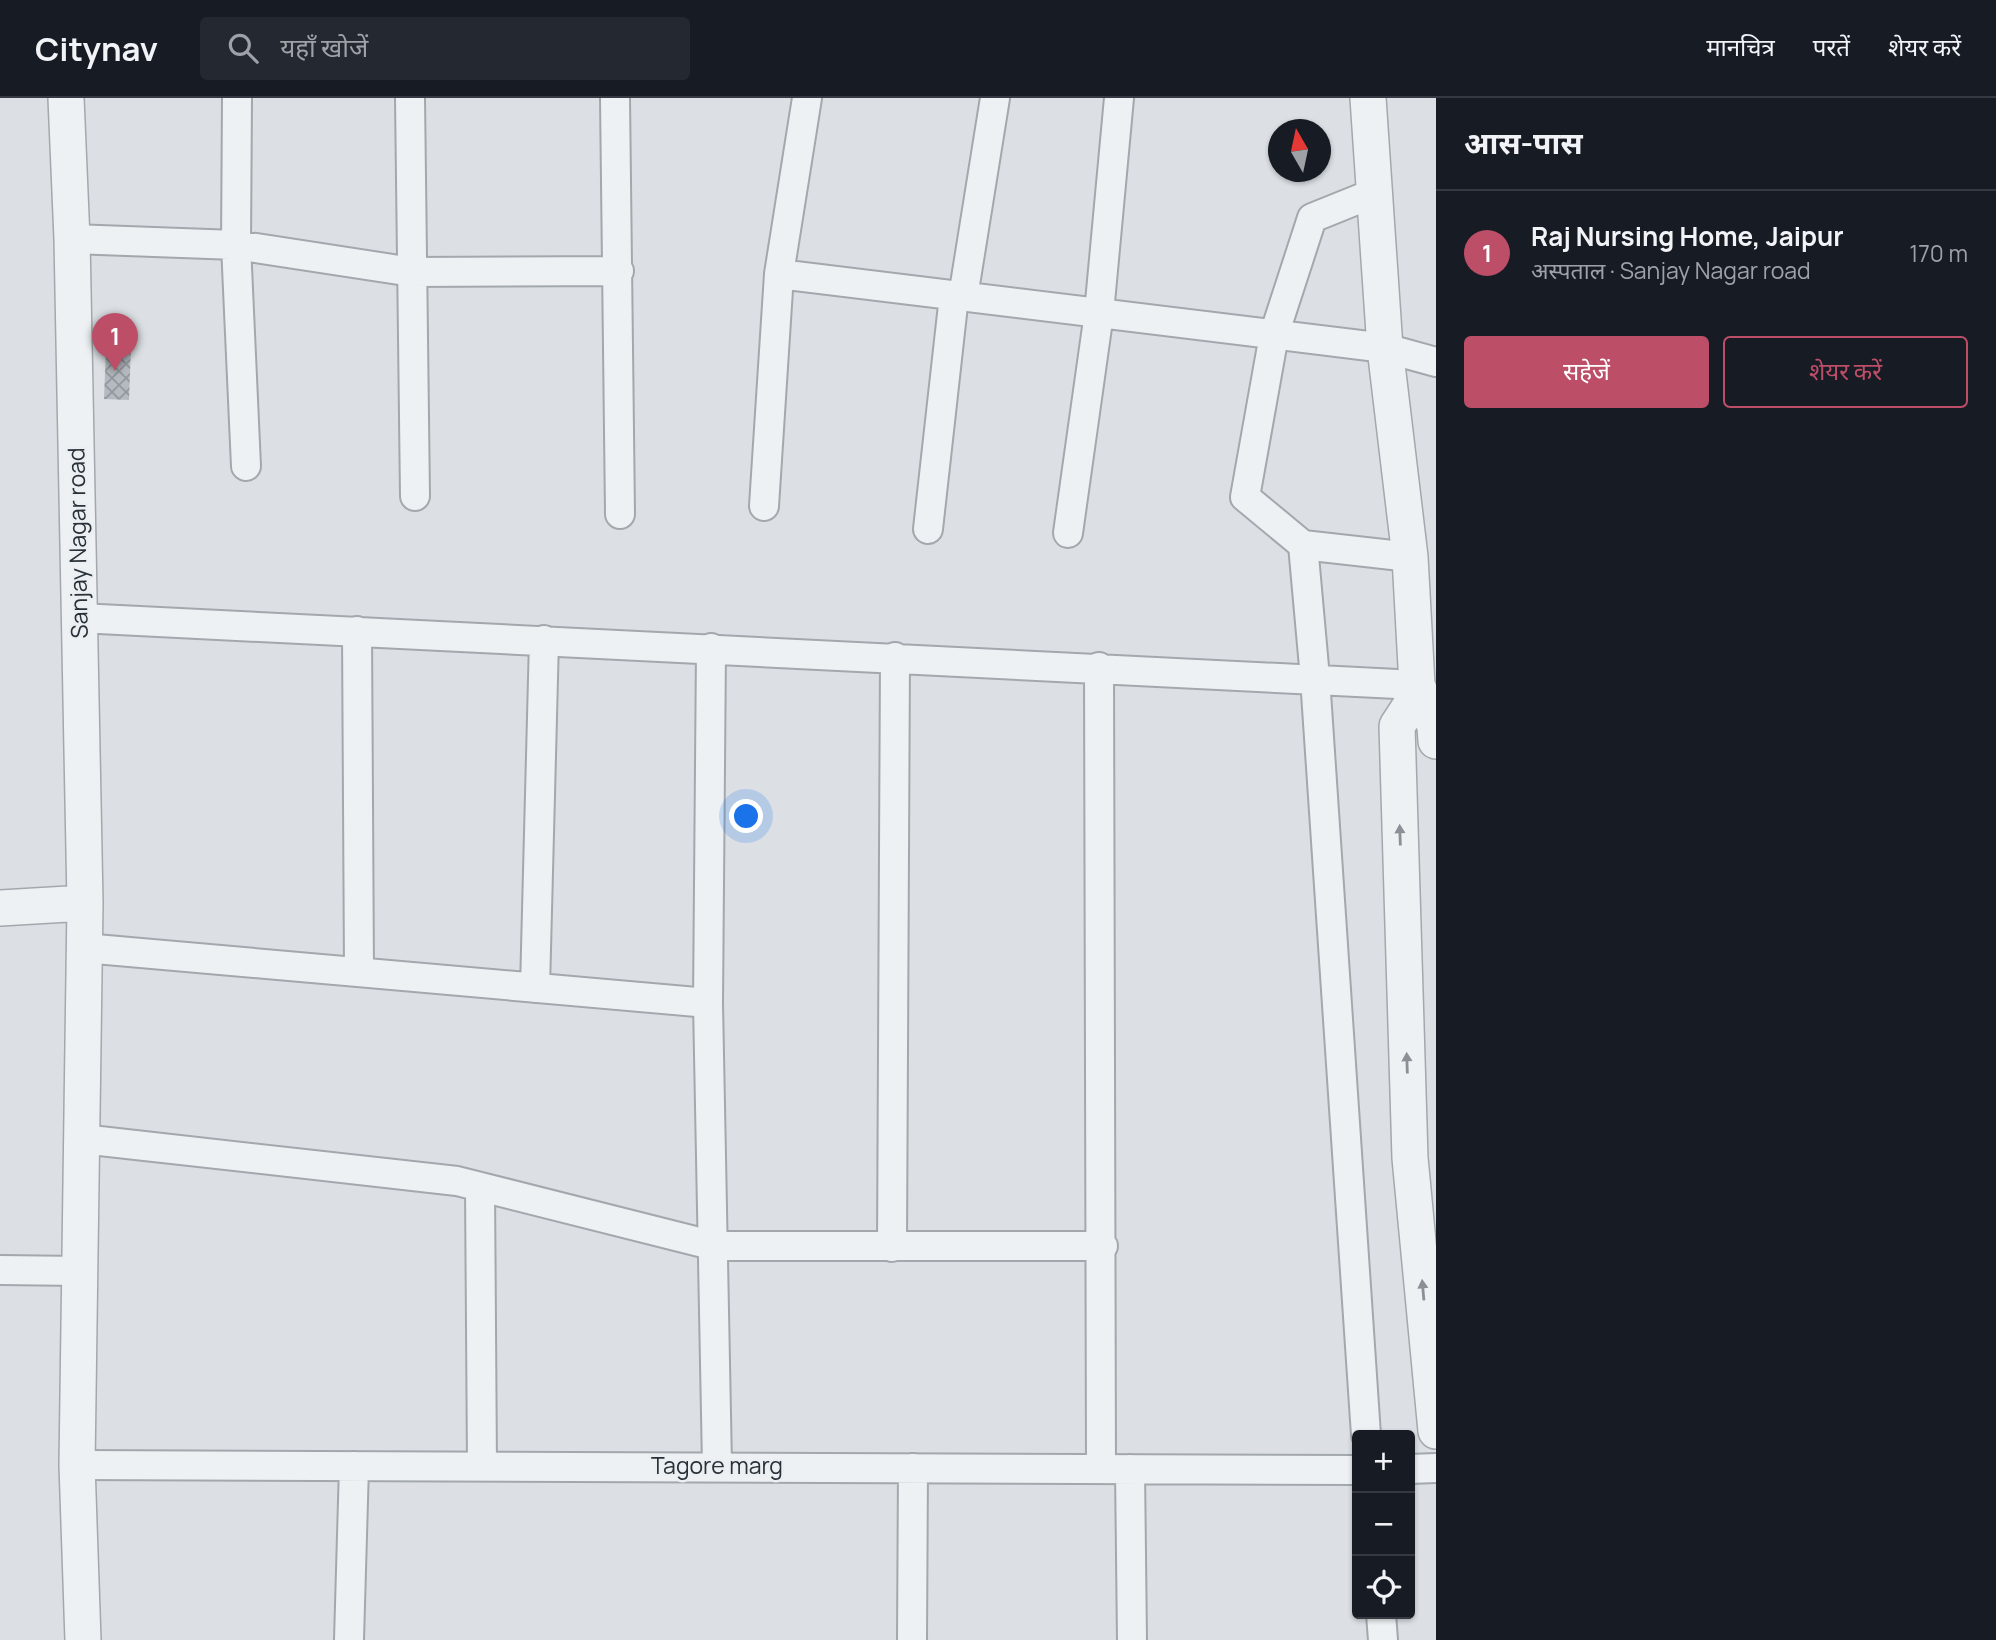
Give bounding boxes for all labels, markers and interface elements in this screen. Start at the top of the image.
search box [200,17,690,80]
text: Citynav [35,26,158,71]
icon: search [224,29,262,67]
text: यहाँ खोजें [280,29,368,65]
text: मानचित्र [1706,30,1775,63]
text: परतें [1813,30,1850,63]
text: शेयर करें [1888,30,1961,63]
north arrow [1268,119,1331,182]
text: आस-पास [1464,122,1583,163]
text: Raj Nursing Home, Jaipur [1531,218,1844,254]
text: 1 [1482,237,1492,269]
text: 170 m [1909,237,1968,269]
text: अस्पताल · Sanjay Nagar road [1531,254,1811,286]
pin: 1 [92,313,138,371]
button: सहेजें [1464,336,1709,408]
button: शेयर करें [1723,336,1968,408]
street label: Sanjay Nagar road [59,447,95,639]
your location [729,799,763,833]
one-way arrow [1394,824,1406,846]
one-way arrow [1401,1052,1413,1074]
one-way arrow [1417,1278,1428,1300]
map controls [1352,1430,1415,1619]
button: + [1352,1430,1415,1493]
street label: Tagore marg [651,1449,783,1481]
button: − [1352,1493,1415,1556]
button: locate [1352,1556,1415,1619]

